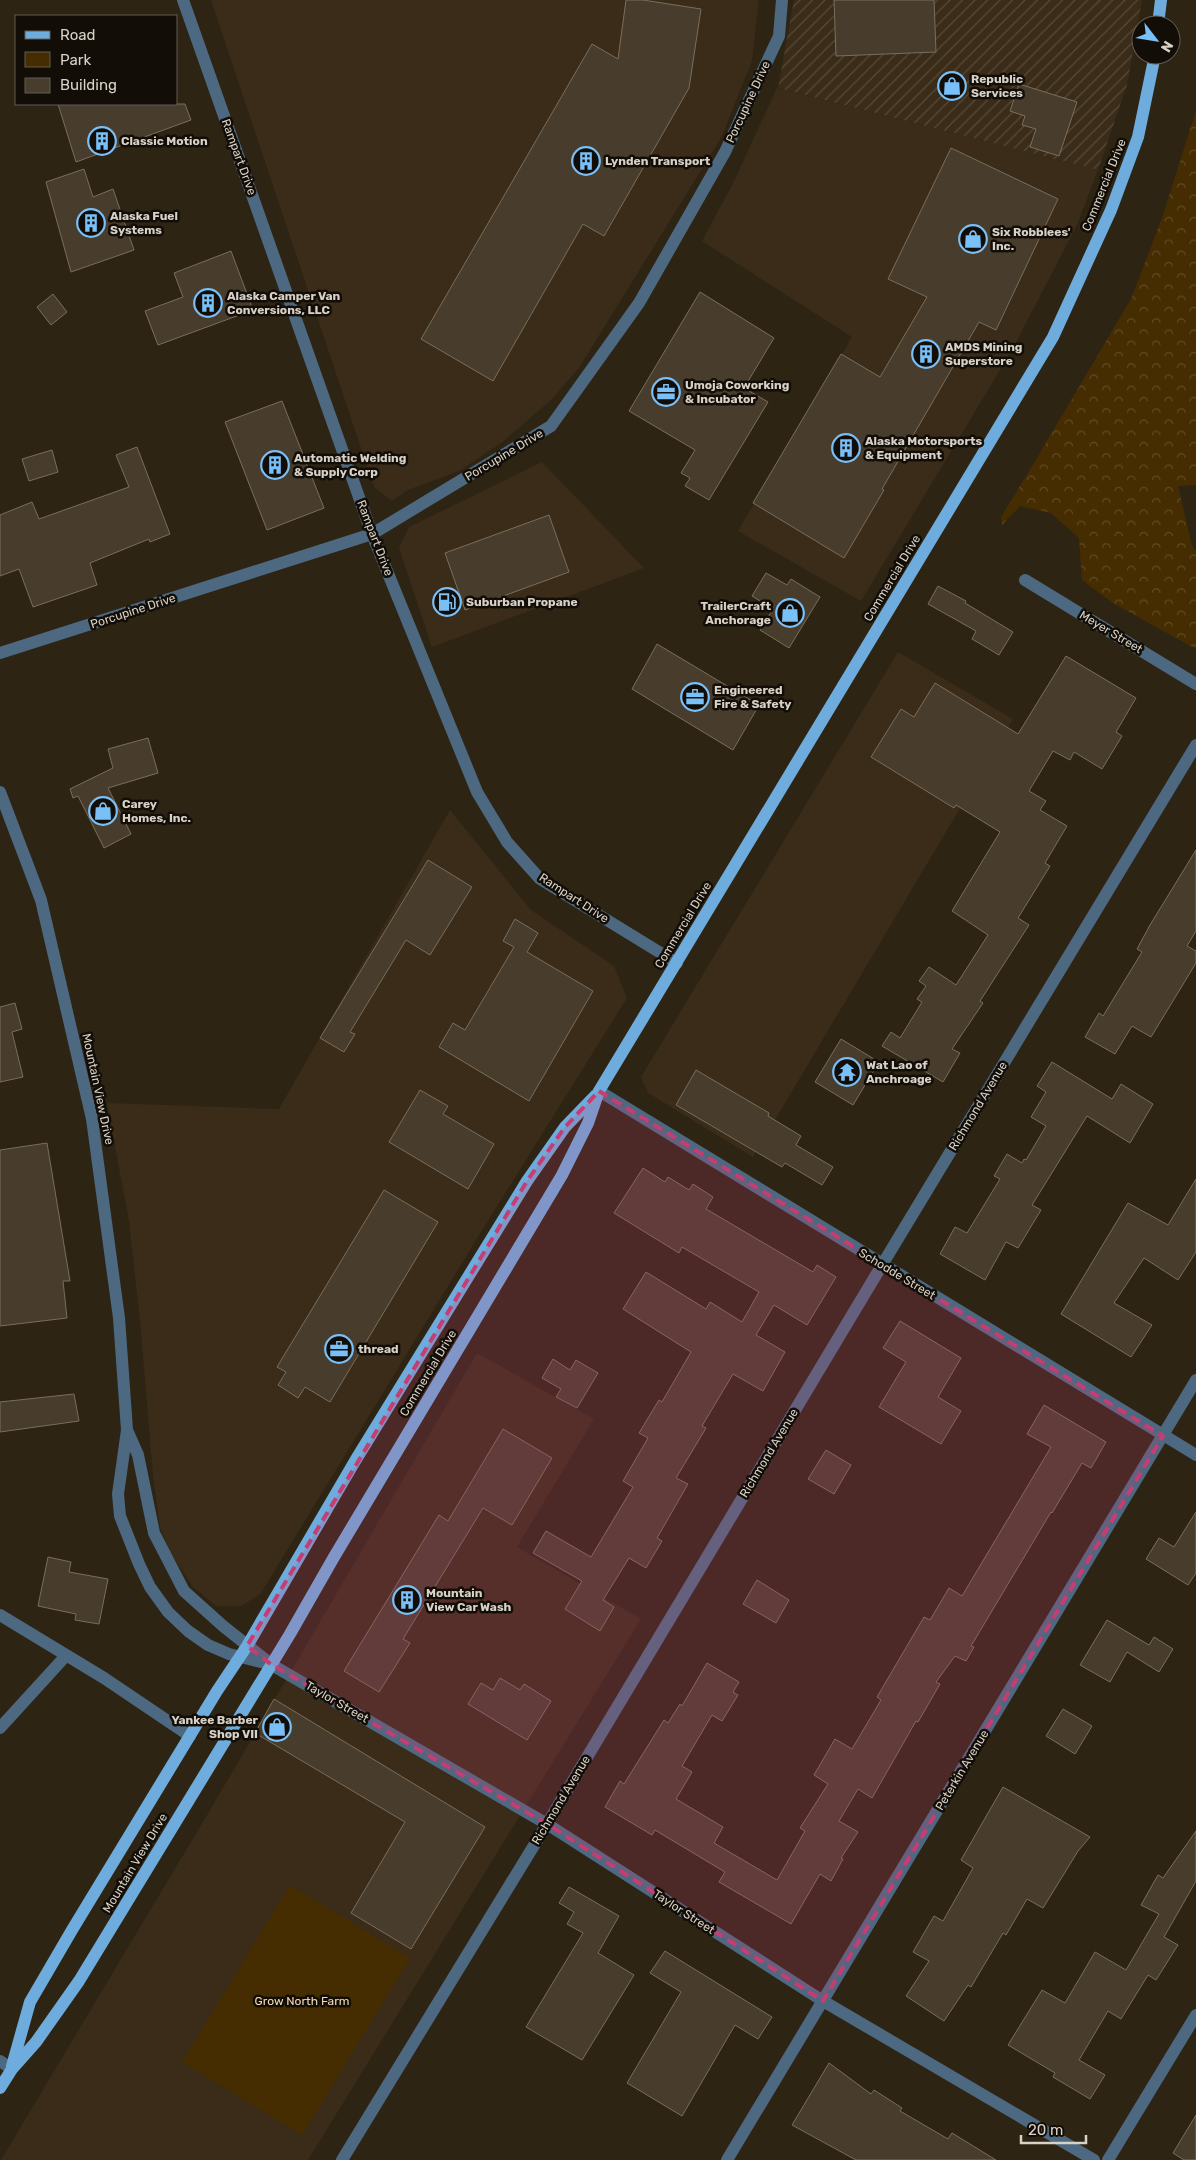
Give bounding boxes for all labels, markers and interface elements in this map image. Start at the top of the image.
legend [15,15,178,105]
north arrow [1131,15,1181,65]
text: Road [60,26,96,44]
text: N [1157,38,1177,55]
text: Park [60,51,91,69]
street label: Porcupine Drive [723,59,773,145]
shop icon: Republic Services [937,71,967,101]
place label: Republic Services [971,72,1023,100]
text: Building [60,76,117,94]
street label: Rampart Drive [219,117,259,197]
building icon: Classic Motion [87,126,117,156]
place label: Classic Motion [121,134,208,148]
street label: Commercial Drive [1079,137,1129,233]
building icon: Lynden Transport [571,146,601,176]
place label: Lynden Transport [605,154,711,168]
building icon: Alaska Fuel Systems [76,208,106,238]
place label: Alaska Fuel Systems [110,209,178,237]
shop icon: Six Robblees' Inc. [958,224,988,254]
place label: Six Robblees' Inc. [992,225,1071,253]
building icon: Alaska Camper Van Conversions, LLC [193,288,223,318]
place label: Alaska Camper Van Conversions, LLC [227,289,341,317]
building icon: AMDS Mining Superstore [911,339,941,369]
place label: AMDS Mining Superstore [945,340,1022,368]
office icon: Umoja Coworking & Incubator [651,377,681,407]
place label: Umoja Coworking & Incubator [685,378,789,406]
street label: Porcupine Drive [462,426,546,484]
building icon: Alaska Motorsports & Equipment [831,433,861,463]
place label: Alaska Motorsports & Equipment [865,434,982,462]
building icon: Automatic Welding & Supply Corp [260,450,290,480]
place label: Automatic Welding & Supply Corp [294,451,406,479]
street label: Rampart Drive [354,498,396,578]
street label: Commercial Drive [861,532,923,624]
fuel station icon: Suburban Propane [432,587,462,617]
street label: Porcupine Drive [89,591,178,631]
place label: Suburban Propane [466,595,578,609]
shop icon: TrailerCraft Anchorage [775,598,805,628]
place label: TrailerCraft Anchorage [700,599,771,627]
street label: Meyer Street [1077,608,1145,656]
office icon: Engineered Fire & Safety [680,682,710,712]
place label: Engineered Fire & Safety [714,683,792,711]
shop icon: Carey Homes, Inc. [88,796,118,826]
place label: Carey Homes, Inc. [122,797,191,825]
street label: Rampart Drive [537,870,612,926]
street label: Commercial Drive [652,879,714,971]
street label: Mountain View Drive [79,1032,117,1146]
temple icon: Wat Lao of Anchroage [832,1057,862,1087]
place label: Wat Lao of Anchroage [866,1058,932,1086]
street label: Richmond Avenue [946,1059,1010,1153]
street label: Schodde Street [856,1246,938,1303]
street label: Commercial Drive [397,1327,459,1419]
office icon: thread [324,1334,354,1364]
place label: thread [358,1342,399,1356]
street label: Richmond Avenue [737,1406,801,1500]
building icon: Mountain View Car Wash [392,1585,422,1615]
place label: Mountain View Car Wash [426,1586,512,1614]
street label: Taylor Street [303,1678,371,1726]
shop icon: Yankee Barber Shop VII [262,1712,292,1742]
place label: Yankee Barber Shop VII [172,1713,259,1741]
street label: Peterkin Avenue [932,1727,992,1813]
street label: Richmond Avenue [529,1753,593,1847]
street label: Mountain View Drive [100,1811,170,1915]
street label: Taylor Street [651,1887,718,1937]
park label: Grow North Farm [255,1994,349,2008]
scale bar [1021,2112,1086,2144]
text: 20 m [1028,2121,1063,2139]

